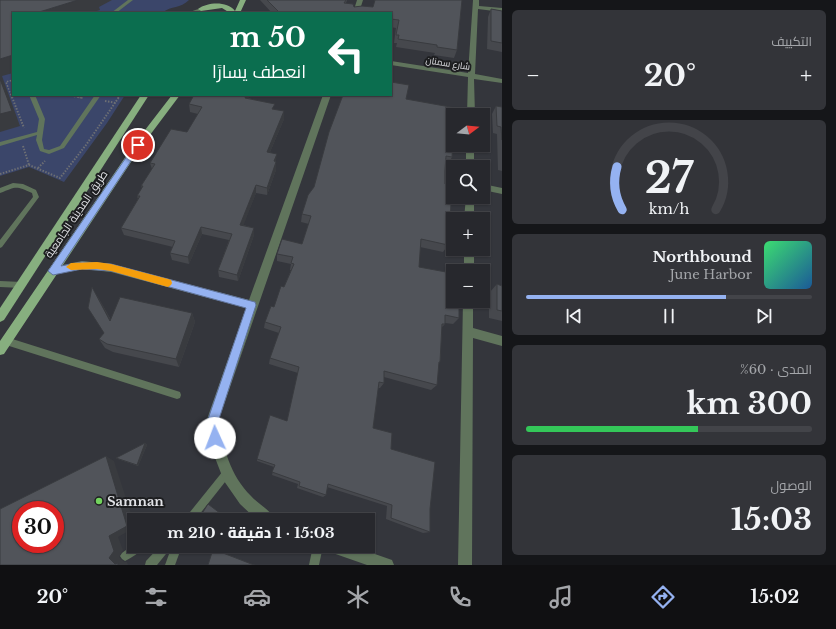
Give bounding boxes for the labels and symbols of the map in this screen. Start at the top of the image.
street label: شارع سمنان [425,54,471,73]
north arrow [446,108,490,152]
pin [121,128,155,162]
street label: طريق المدينة الجامعية [41,167,111,261]
position arrow [194,417,236,459]
place label: Samnan [107,493,164,510]
marker: Samnan [94,496,104,506]
speed limit sign: 30 [12,501,64,553]

